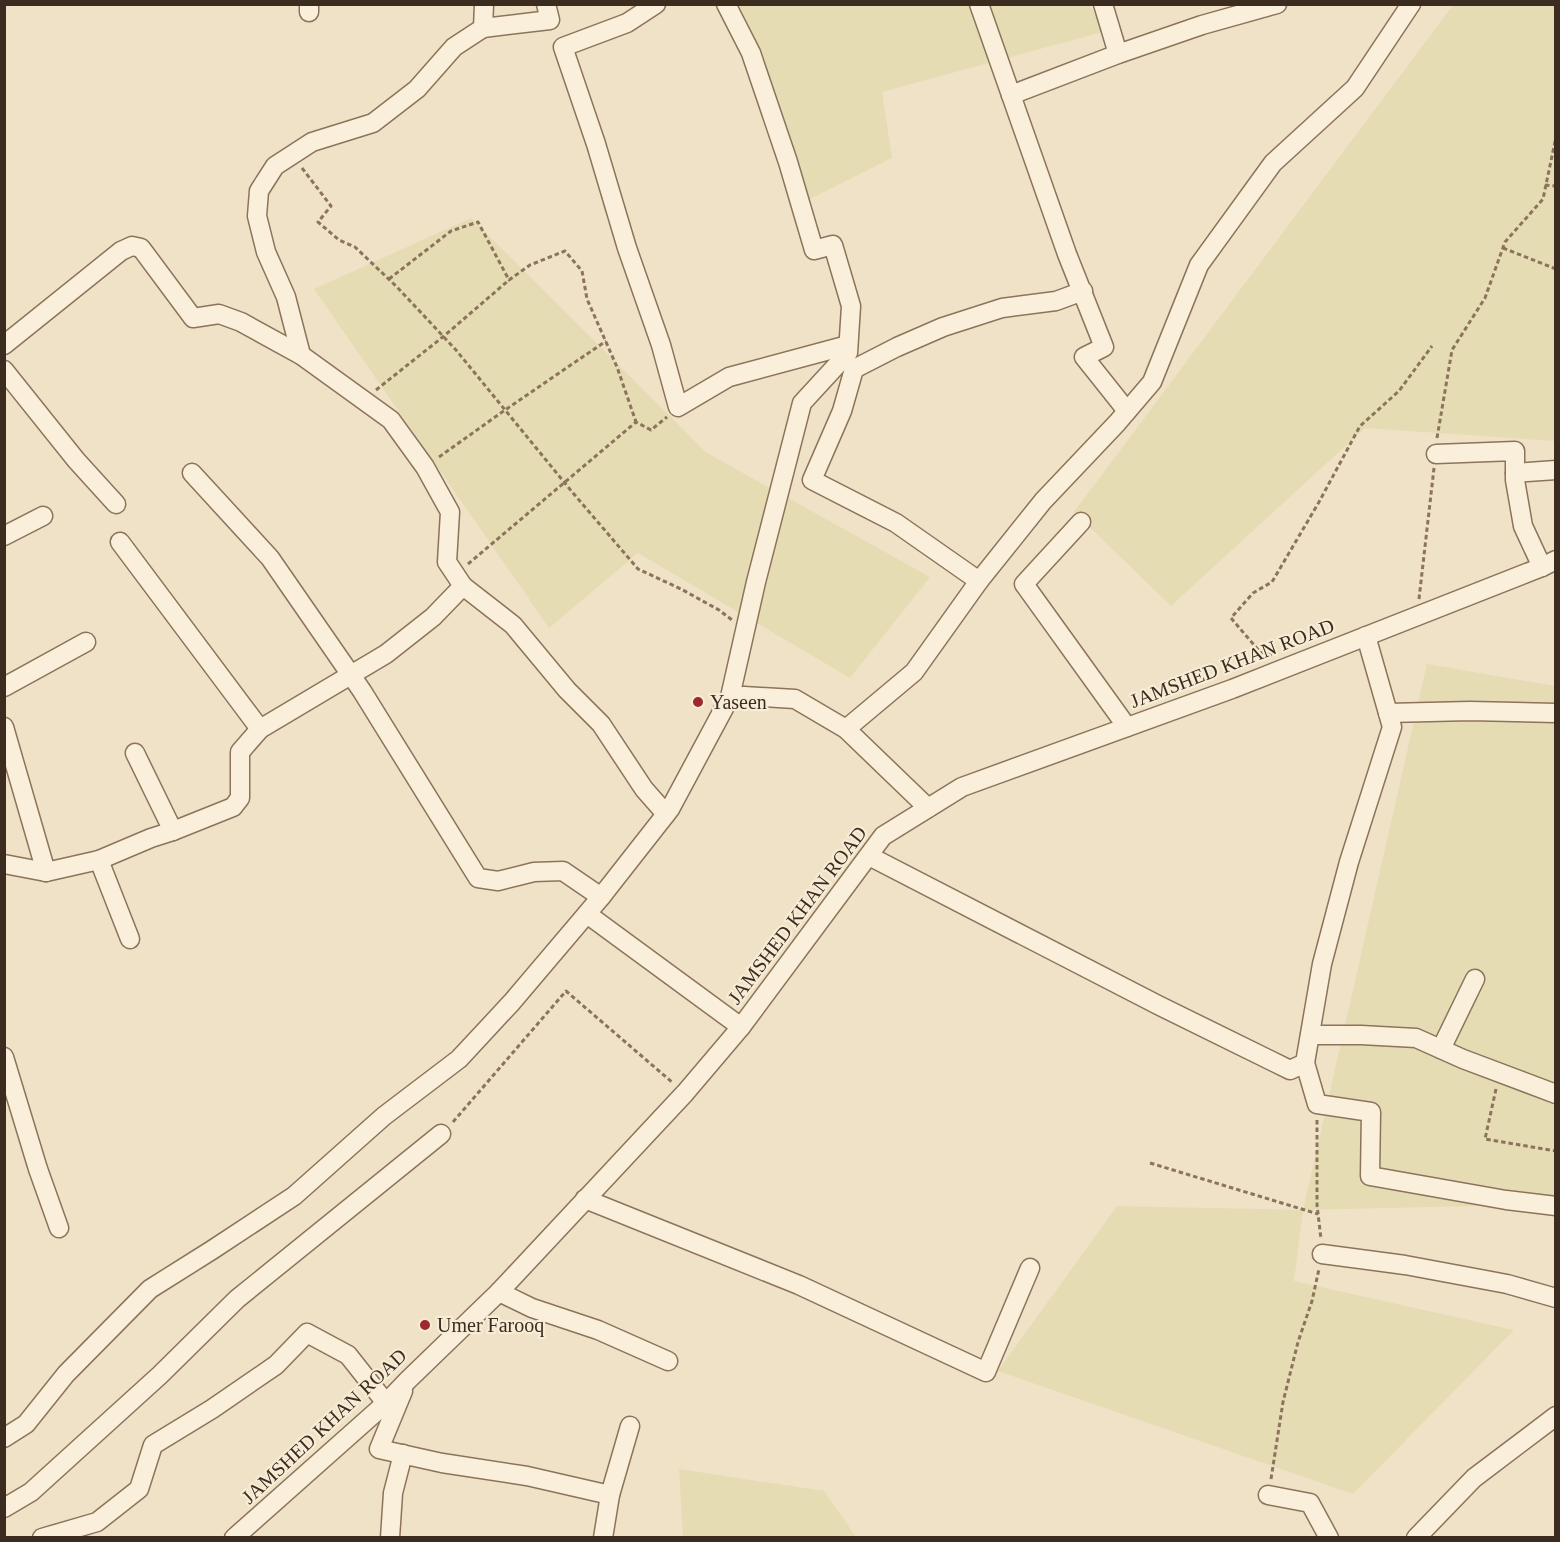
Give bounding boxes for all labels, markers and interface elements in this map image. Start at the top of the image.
street label: JAMSHED KHAN ROAD [1127,614,1337,712]
place label: Yaseen [710,691,767,713]
marker: Yaseen [691,695,705,709]
street label: JAMSHED KHAN ROAD [723,822,871,1008]
place label: Umer Farooq [437,1314,544,1337]
marker: Umer Farooq [418,1318,432,1332]
street label: JAMSHED KHAN ROAD [237,1344,411,1508]

